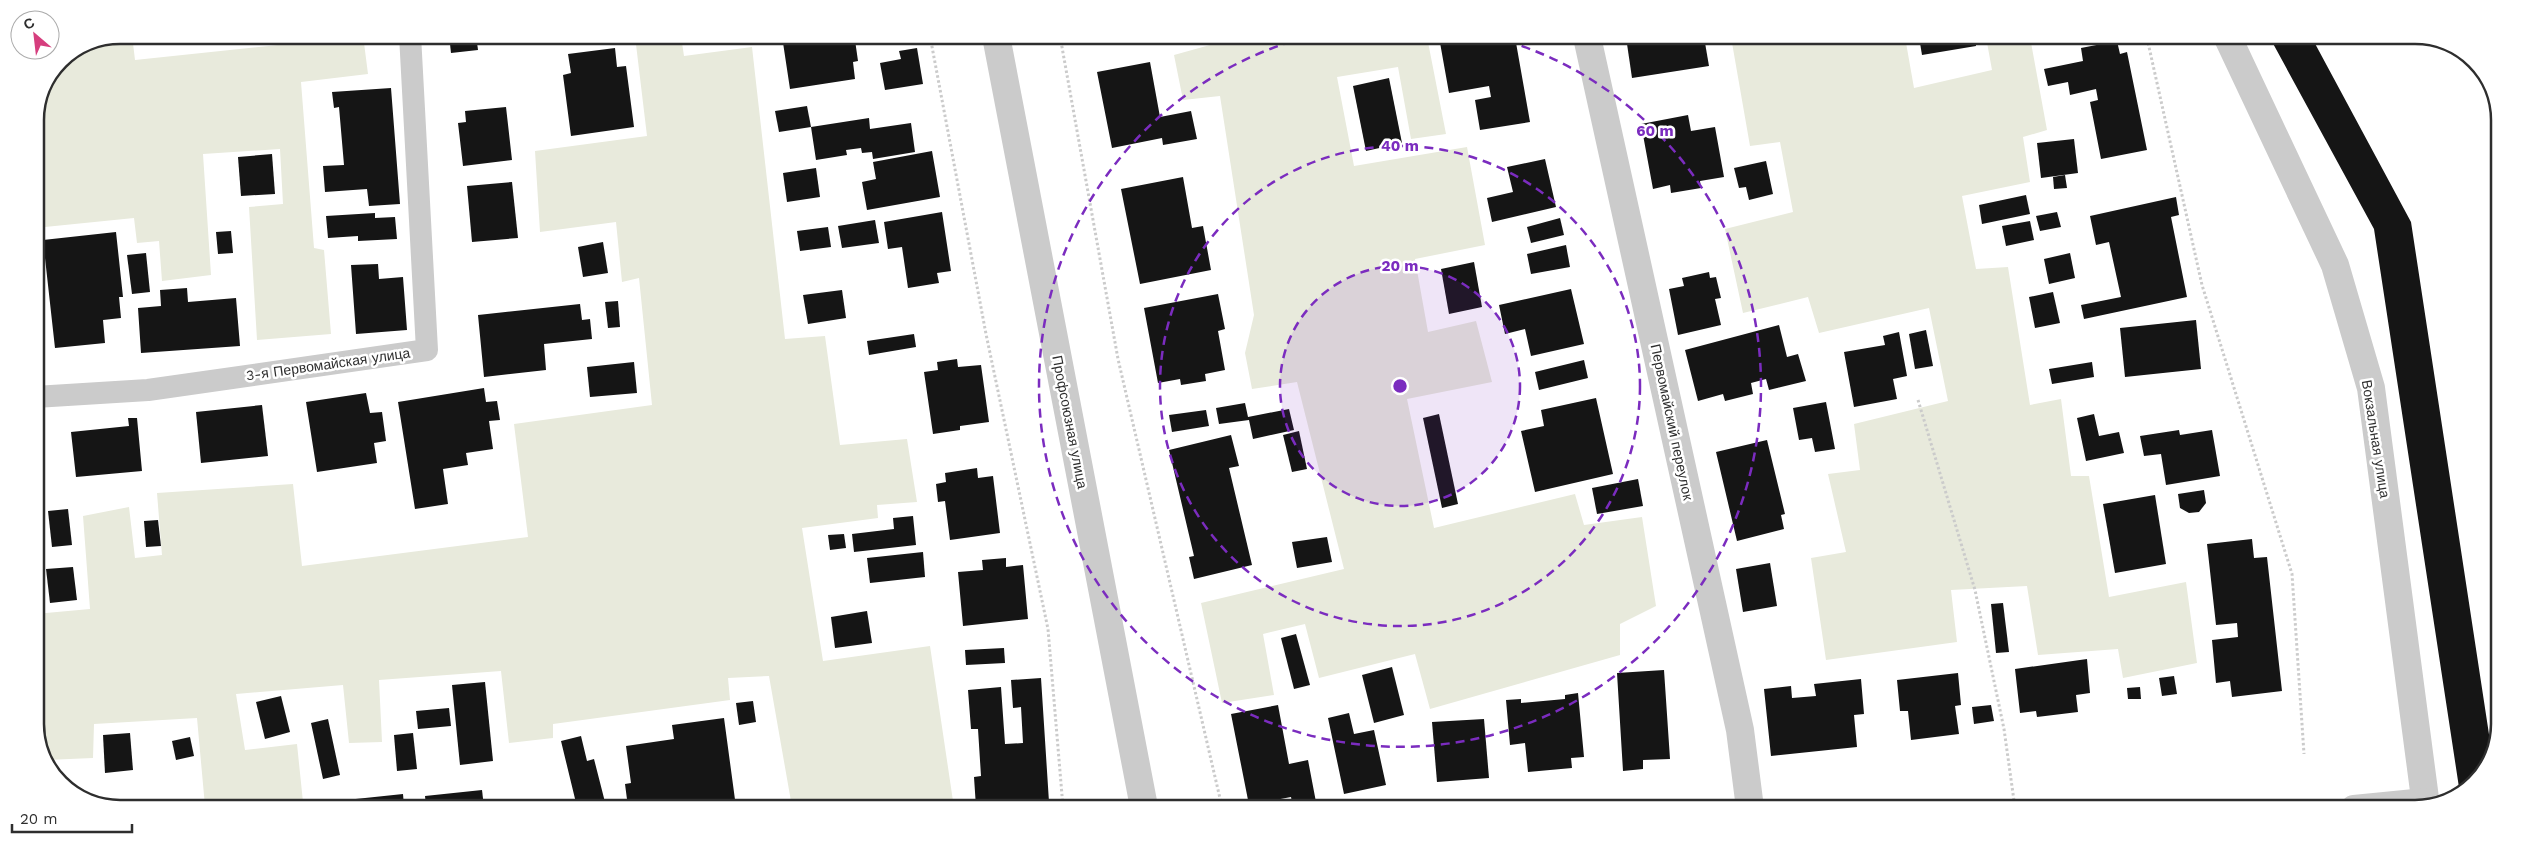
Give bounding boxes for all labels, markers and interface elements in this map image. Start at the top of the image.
north arrow [10,10,60,60]
text: С [21,14,37,33]
text: 60 m [1636,122,1674,140]
text: 40 m [1381,137,1419,155]
text: 20 m [1381,257,1419,275]
street label: Первомайский переулок [1648,342,1697,502]
street label: 3-я Первомайская улица [245,345,411,383]
street label: Профсоюзная улица [1049,354,1091,490]
centre of rings [1391,377,1409,395]
street label: Вокзальная улица [2359,379,2393,499]
scale bar [12,802,132,834]
text: 20 m [20,810,58,828]

